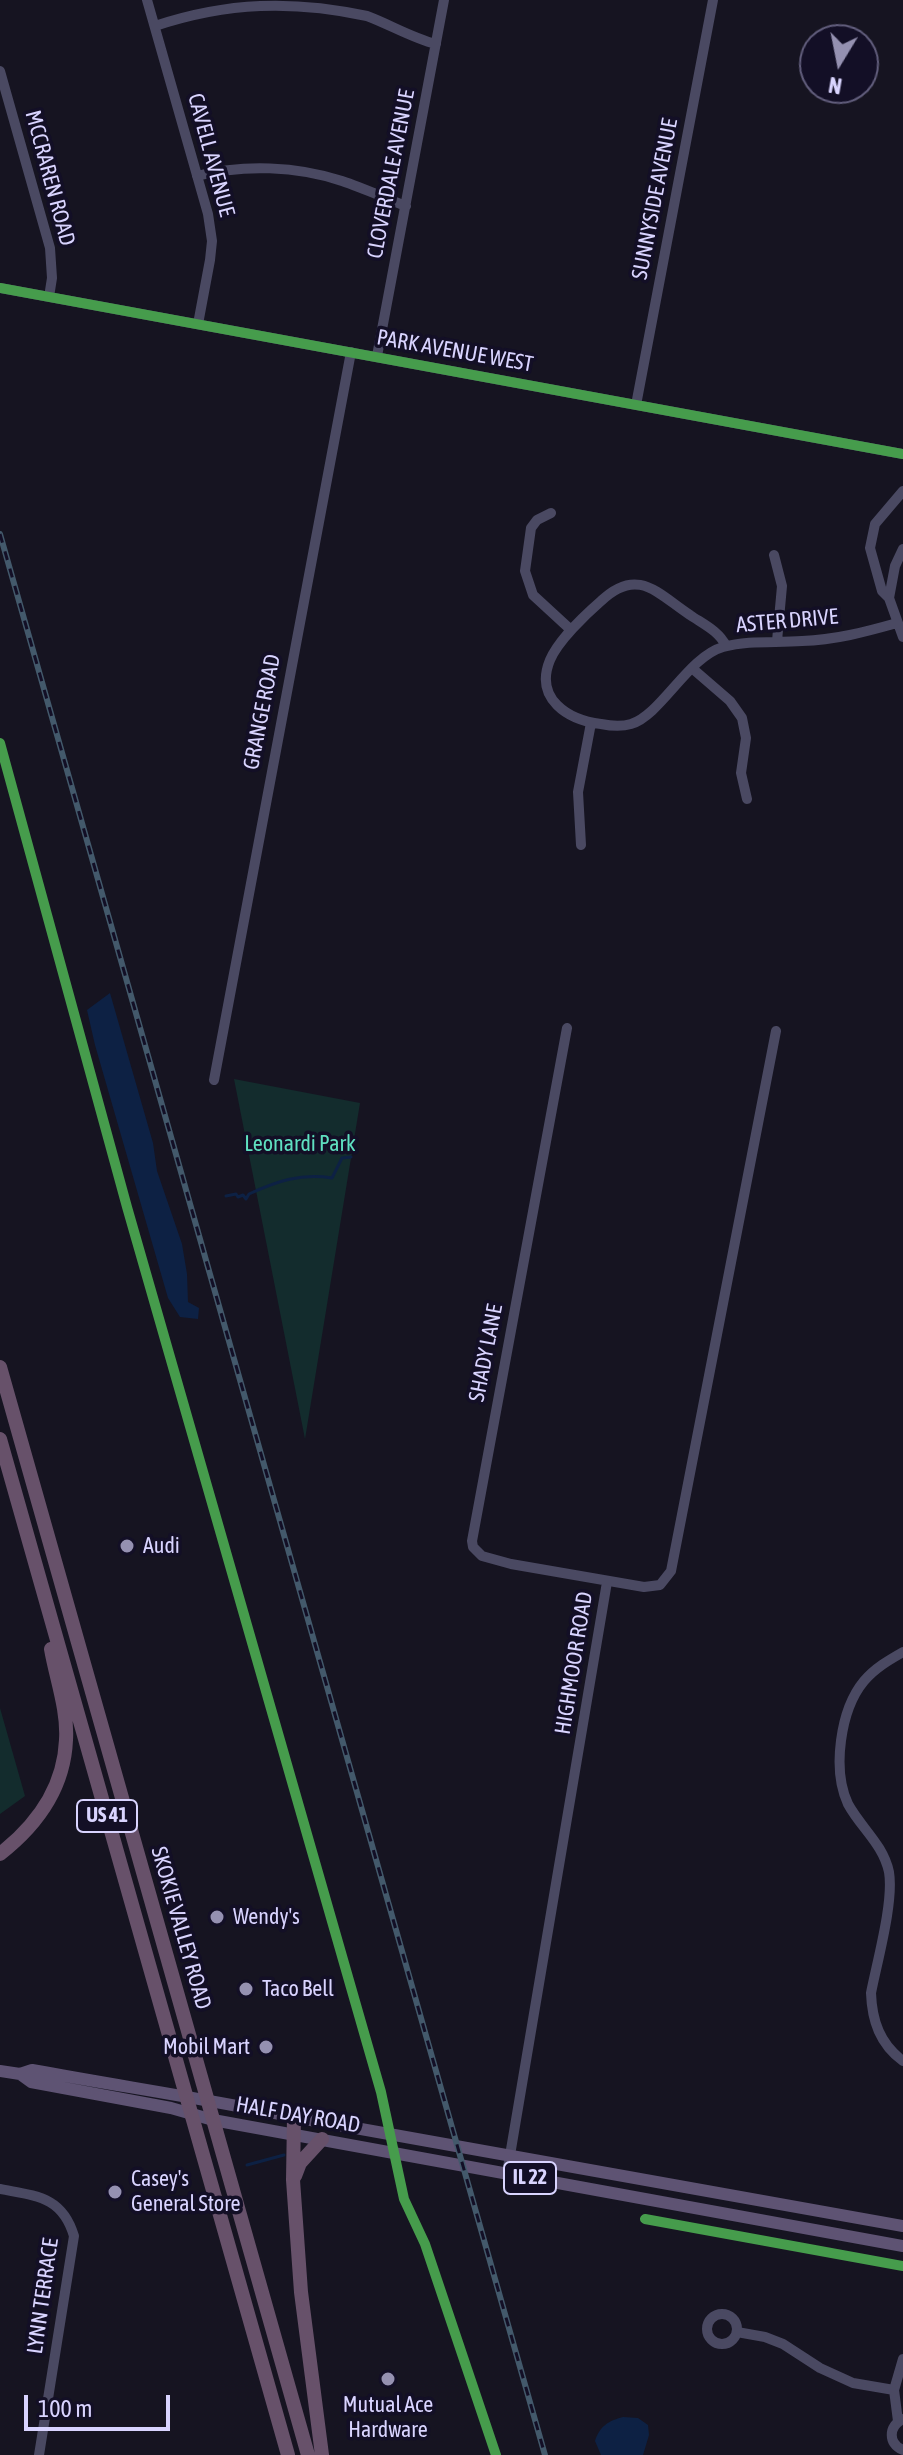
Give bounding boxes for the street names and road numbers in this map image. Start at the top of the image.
street label: CLOVERDALE AVENUE [362,87,420,261]
street label: CAVELL AVENUE [182,91,240,219]
street label: MCCRAREN ROAD [19,107,81,249]
street label: SUNNYSIDE AVENUE [626,116,684,282]
street label: PARK AVENUE WEST [375,324,535,378]
street label: ASTER DRIVE [735,603,839,639]
street label: GRANGE ROAD [238,652,286,772]
street label: SHADY LANE [464,1302,508,1404]
street label: HIGHMOOR ROAD [550,1590,598,1736]
road number: US 41 [77,1800,137,1832]
street label: SKOKIE VALLEY ROAD [145,1844,217,2012]
street label: HALF DAY ROAD [234,2091,362,2139]
road number: IL 22 [504,2162,556,2194]
street label: LYNN TERRACE [22,2236,64,2356]

